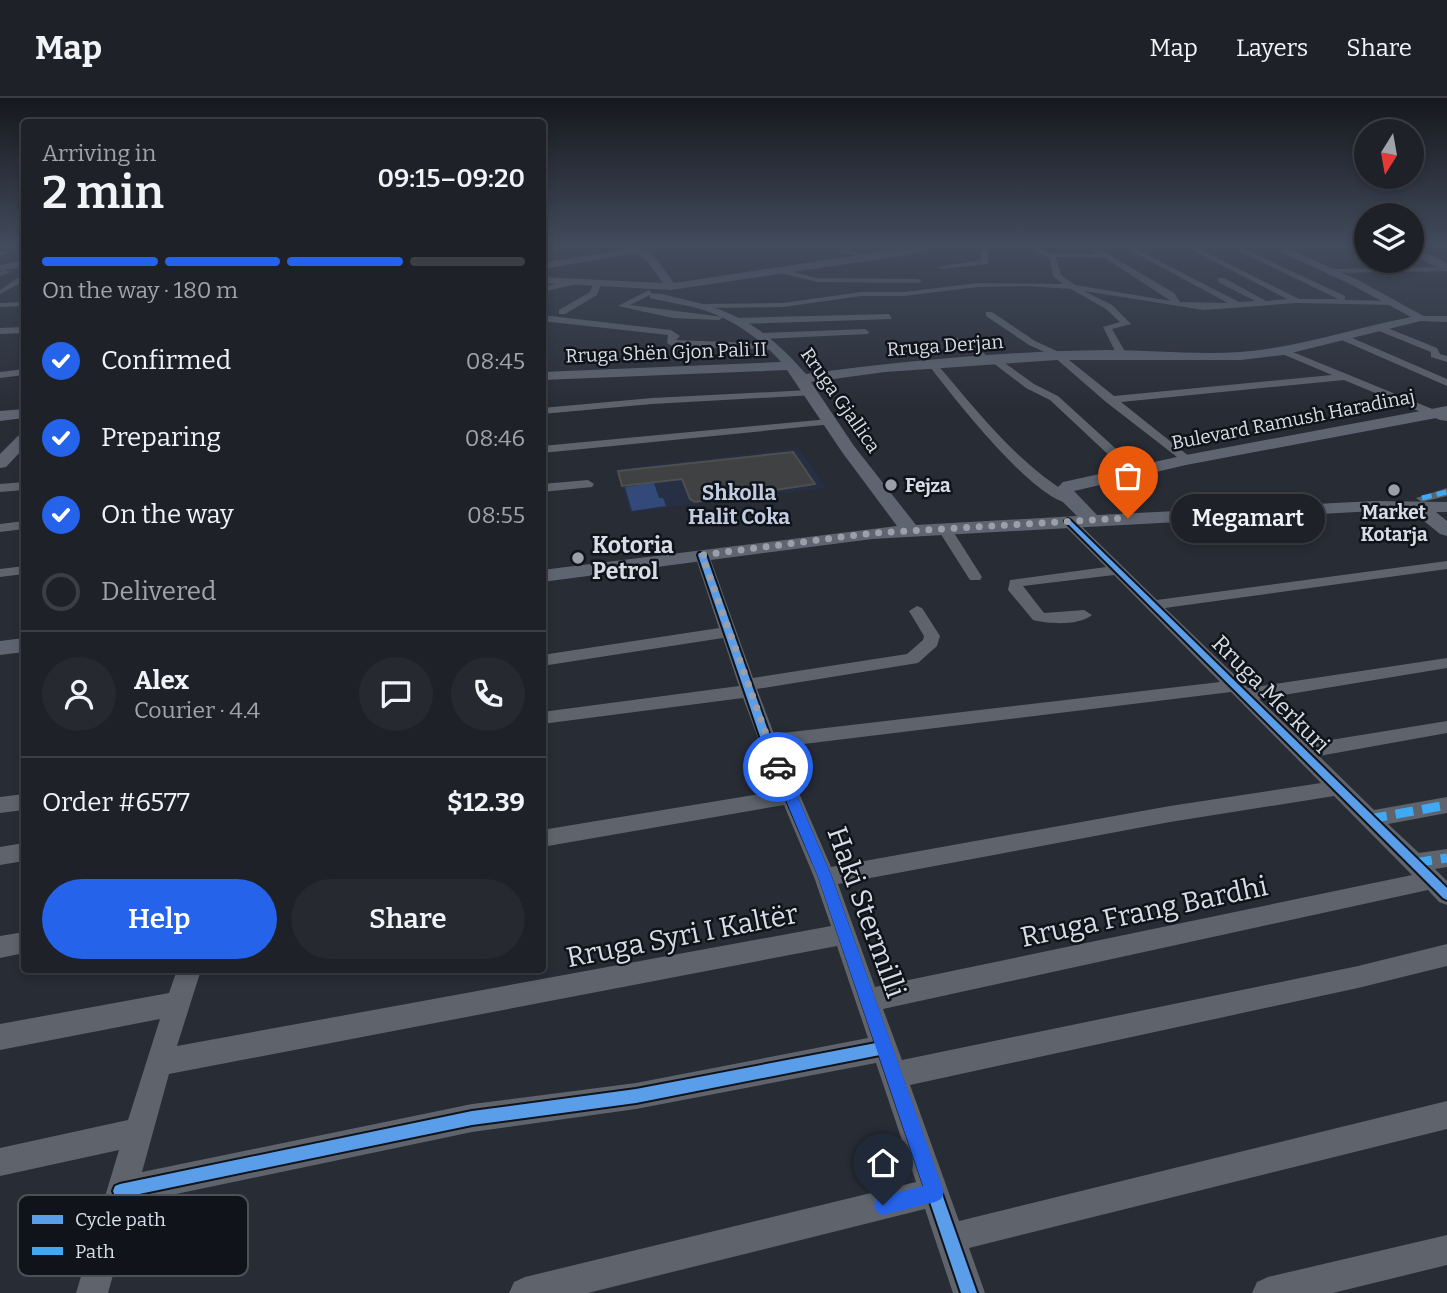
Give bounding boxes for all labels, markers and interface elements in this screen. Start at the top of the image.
text: Map [35,28,102,68]
text: Map [1150,34,1198,62]
text: Layers [1236,34,1308,62]
text: Share [1346,34,1412,62]
north arrow [1354,119,1424,189]
map controls [1354,119,1424,273]
text: Arriving in [42,139,156,167]
text: 09:15–09:20 [377,163,525,194]
text: 2 min [42,165,164,220]
button: layers [1354,203,1424,273]
text: On the way · 180 m [42,276,238,304]
street label: Rruga Derjan [886,330,1004,361]
street label: Rruga Shën Gjon Pali II [565,337,767,368]
icon: check [42,342,80,380]
street label: Rruga Gjallica [796,343,886,458]
text: Confirmed [101,345,231,376]
text: 08:45 [466,347,525,375]
street label: Bulevard Ramush Haradinaj [1170,385,1417,454]
icon: check [42,419,80,457]
text: Preparing [101,422,221,453]
text: 08:46 [465,424,525,452]
pin [1098,446,1158,518]
icon: bag [1109,457,1147,495]
place label: Fejza [905,474,951,497]
marker: Fejza [883,477,899,493]
district label: Shkolla Halit Coka [688,480,790,530]
marker: Market Kotarja [1386,482,1402,498]
callout: Megamart [1170,494,1324,542]
icon: check [42,496,80,534]
text: On the way [101,499,234,530]
text: 08:55 [467,501,525,529]
place label: Market Kotarja [1360,501,1428,546]
text: Megamart [1192,504,1304,532]
place label: Kotoria Petrol [592,531,674,585]
marker: Kotoria Petrol [570,550,586,566]
text: Delivered [101,576,216,607]
street label: Rruga Merkuri [1206,629,1336,759]
button: person [42,657,116,731]
button: chat [359,657,433,731]
button: phone [451,657,525,731]
text: Alex [134,665,189,696]
text: Courier · 4.4 [134,696,260,724]
courier [743,732,813,802]
icon: car [759,748,797,786]
text: Order #6577 [42,787,190,818]
text: $12.39 [447,787,525,818]
street label: Haki Stermilli [820,822,913,1002]
street label: Rruga Frang Bardhi [1018,869,1271,954]
button: Help [42,879,277,959]
button: Share [291,879,525,959]
street label: Rruga Syri I Kaltër [563,897,801,974]
pin [853,1133,913,1205]
icon: home [864,1144,902,1182]
legend [18,1195,248,1276]
text: Cycle path [75,1208,166,1231]
text: Path [75,1240,115,1263]

